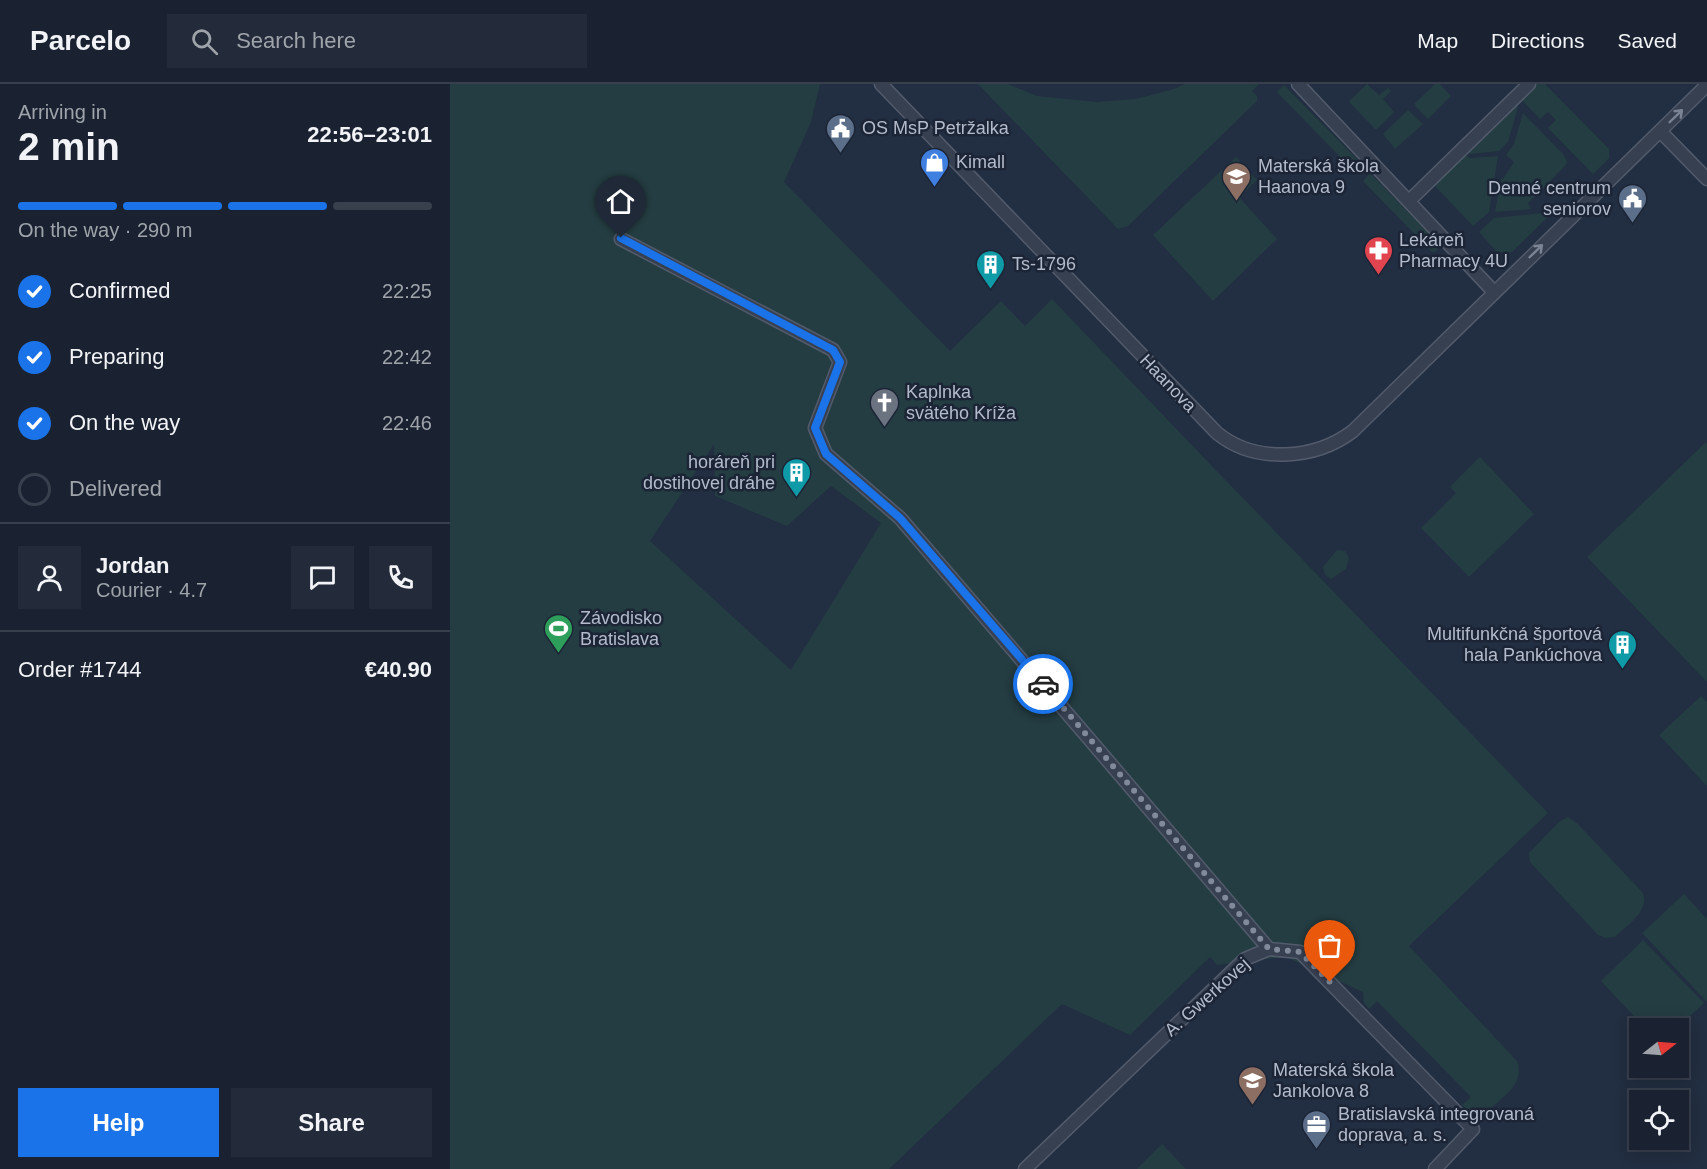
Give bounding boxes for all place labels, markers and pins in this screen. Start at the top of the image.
public building icon: OS MsP Petržalka [825,112,857,154]
place label: OS MsP Petržalka [862,118,1010,138]
shop icon: Kimall [919,146,951,188]
place label: Kimall [956,152,1005,172]
place label: Materská škola Haanova 9 [1258,156,1380,197]
school or university icon: Materská škola Haanova 9 [1221,160,1253,202]
pin [595,176,646,238]
place label: Denné centrum seniorov [1488,178,1611,219]
public building icon: Denné centrum seniorov [1616,182,1648,224]
place label: Lekáreň Pharmacy 4U [1399,230,1508,271]
pharmacy icon: Lekáreň Pharmacy 4U [1362,234,1394,276]
building icon: Ts-1796 [975,248,1007,290]
place label: Ts-1796 [1012,254,1076,274]
place label: Kaplnka svätého Kríža [906,382,1017,423]
church icon: Kaplnka svätého Kríža [869,386,901,428]
place label: horáreň pri dostihovej dráhe [643,452,775,493]
building icon: horáreň pri dostihovej dráhe [780,456,812,498]
place label: Závodisko Bratislava [580,608,662,649]
sports icon: Závodisko Bratislava [543,612,575,654]
place label: Multifunkčná športová hala Pankúchova [1427,624,1603,665]
building icon: Multifunkčná športová hala Pankúchova [1607,628,1639,670]
pin [1304,920,1355,982]
place label: Materská škola Jankolova 8 [1273,1060,1395,1101]
school or university icon: Materská škola Jankolova 8 [1236,1064,1268,1106]
place label: Bratislavská integrovaná doprava, a. s. [1338,1104,1535,1145]
office icon: Bratislavská integrovaná doprava, a. s. [1301,1108,1333,1150]

